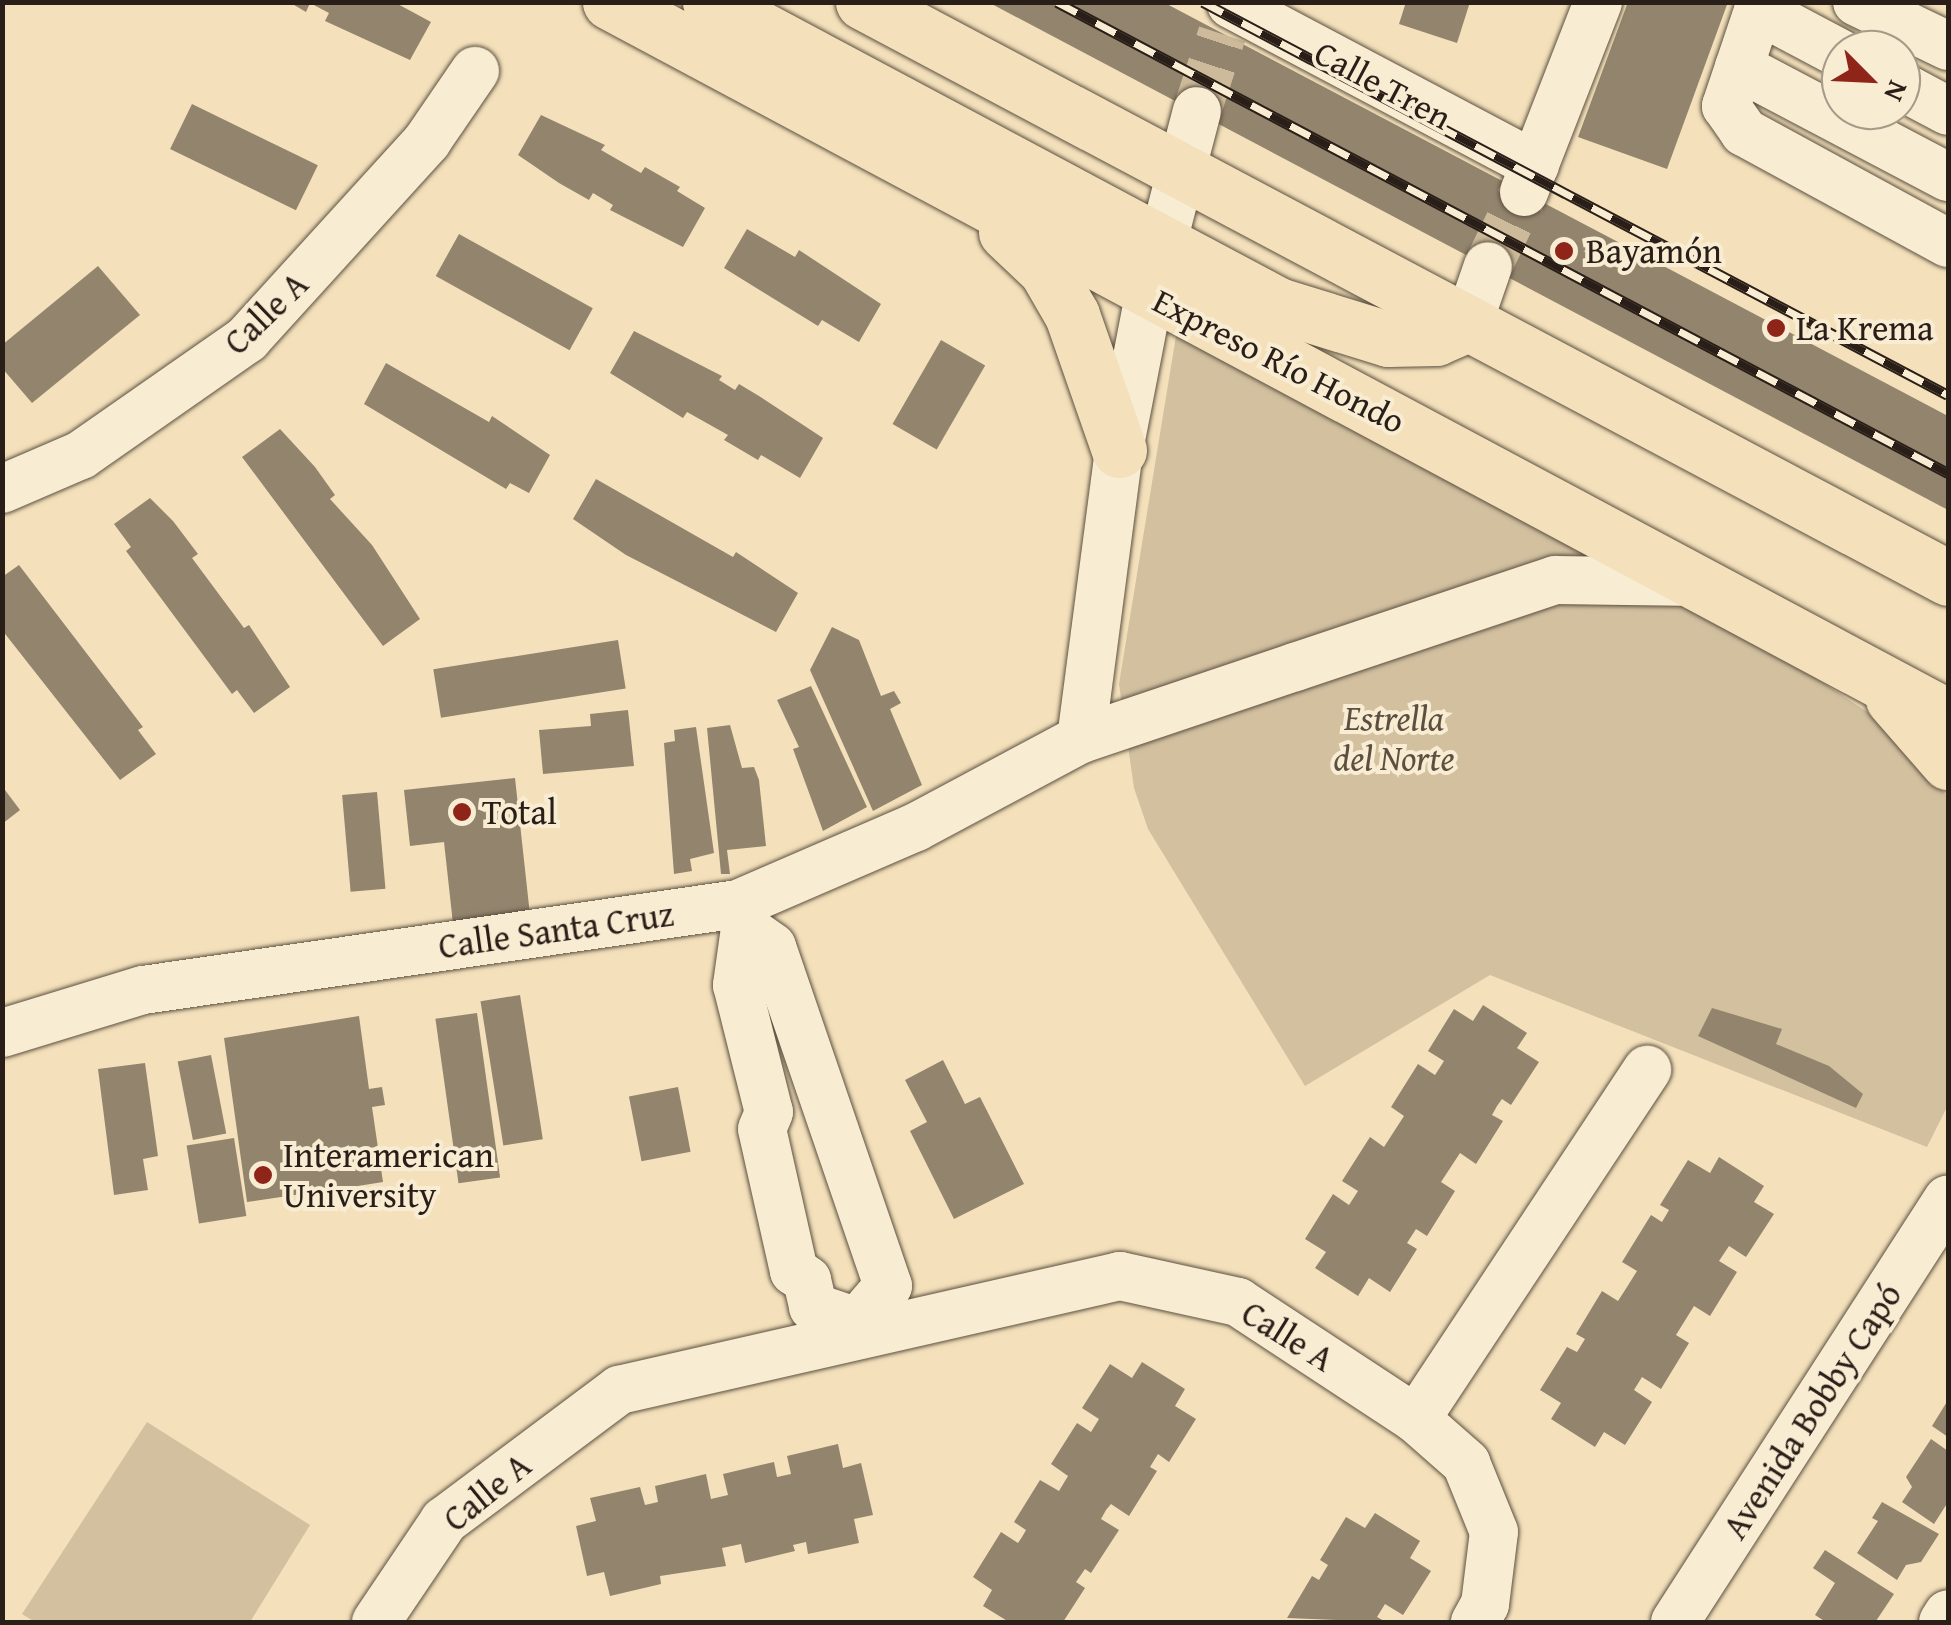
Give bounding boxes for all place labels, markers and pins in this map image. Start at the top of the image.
place label: Bayamón [1586,230,1722,272]
marker: Bayamón [1551,238,1577,264]
place label: La Krema [1796,307,1933,349]
marker: La Krema [1765,317,1787,339]
place label: Total [482,791,557,833]
marker: Total [451,801,473,823]
place label: Interamerican University [283,1134,494,1216]
marker: Interamerican University [252,1164,274,1186]

